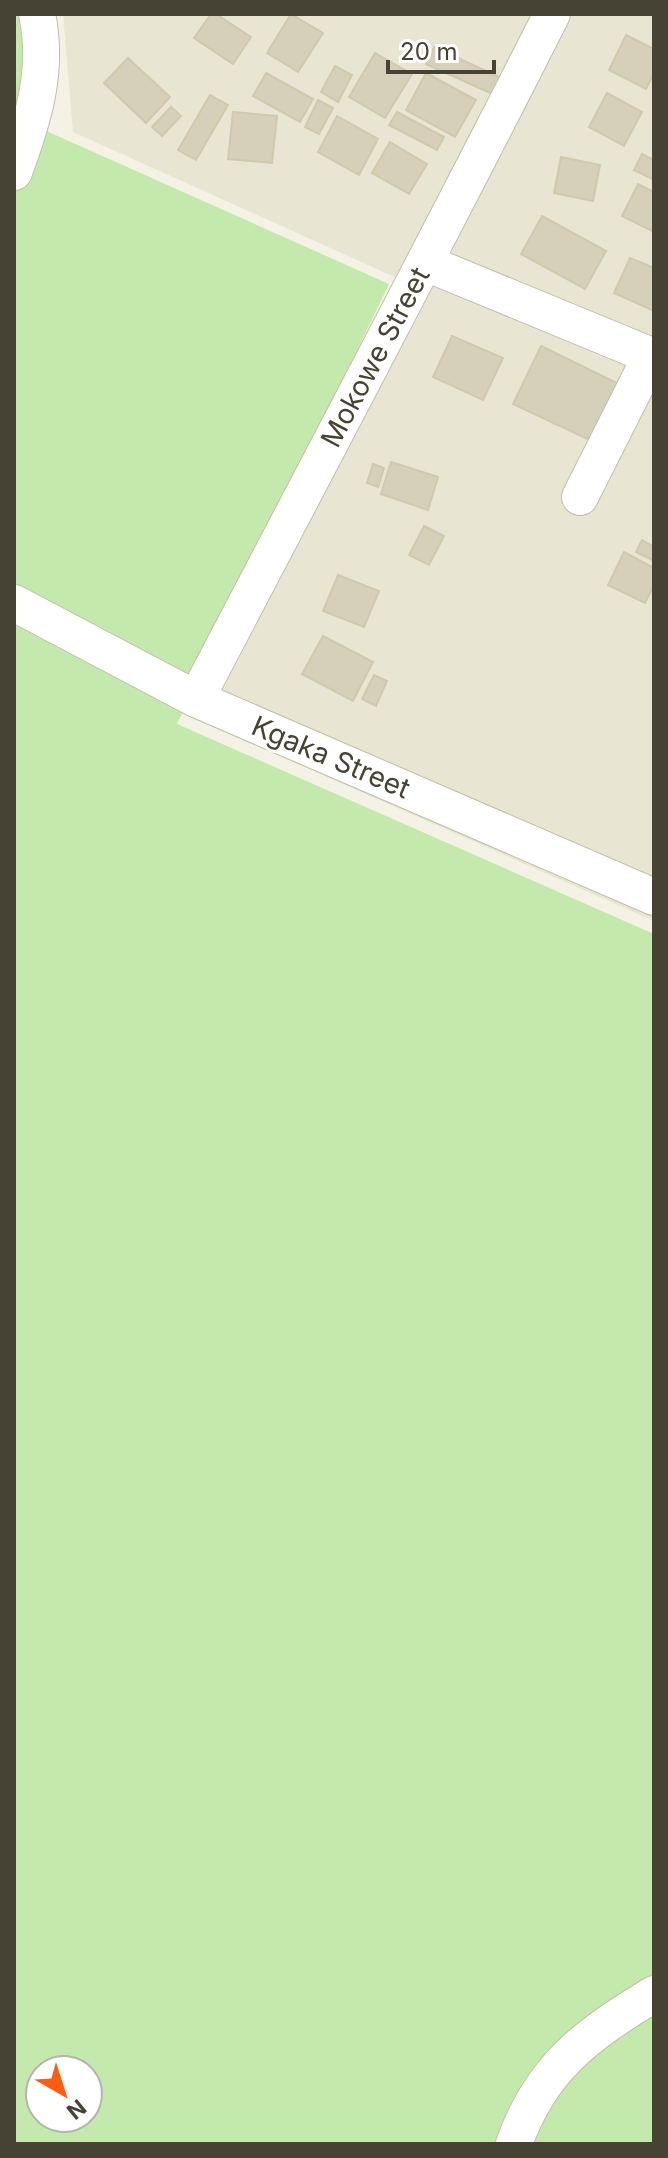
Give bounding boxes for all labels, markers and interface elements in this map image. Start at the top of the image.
scale bar [388,24,494,74]
text: 20 m [400,37,458,66]
street label: Mokowe Street [313,261,437,453]
street label: Kgaka Street [247,708,415,806]
north arrow [24,2054,104,2134]
text: N [62,2094,91,2125]

